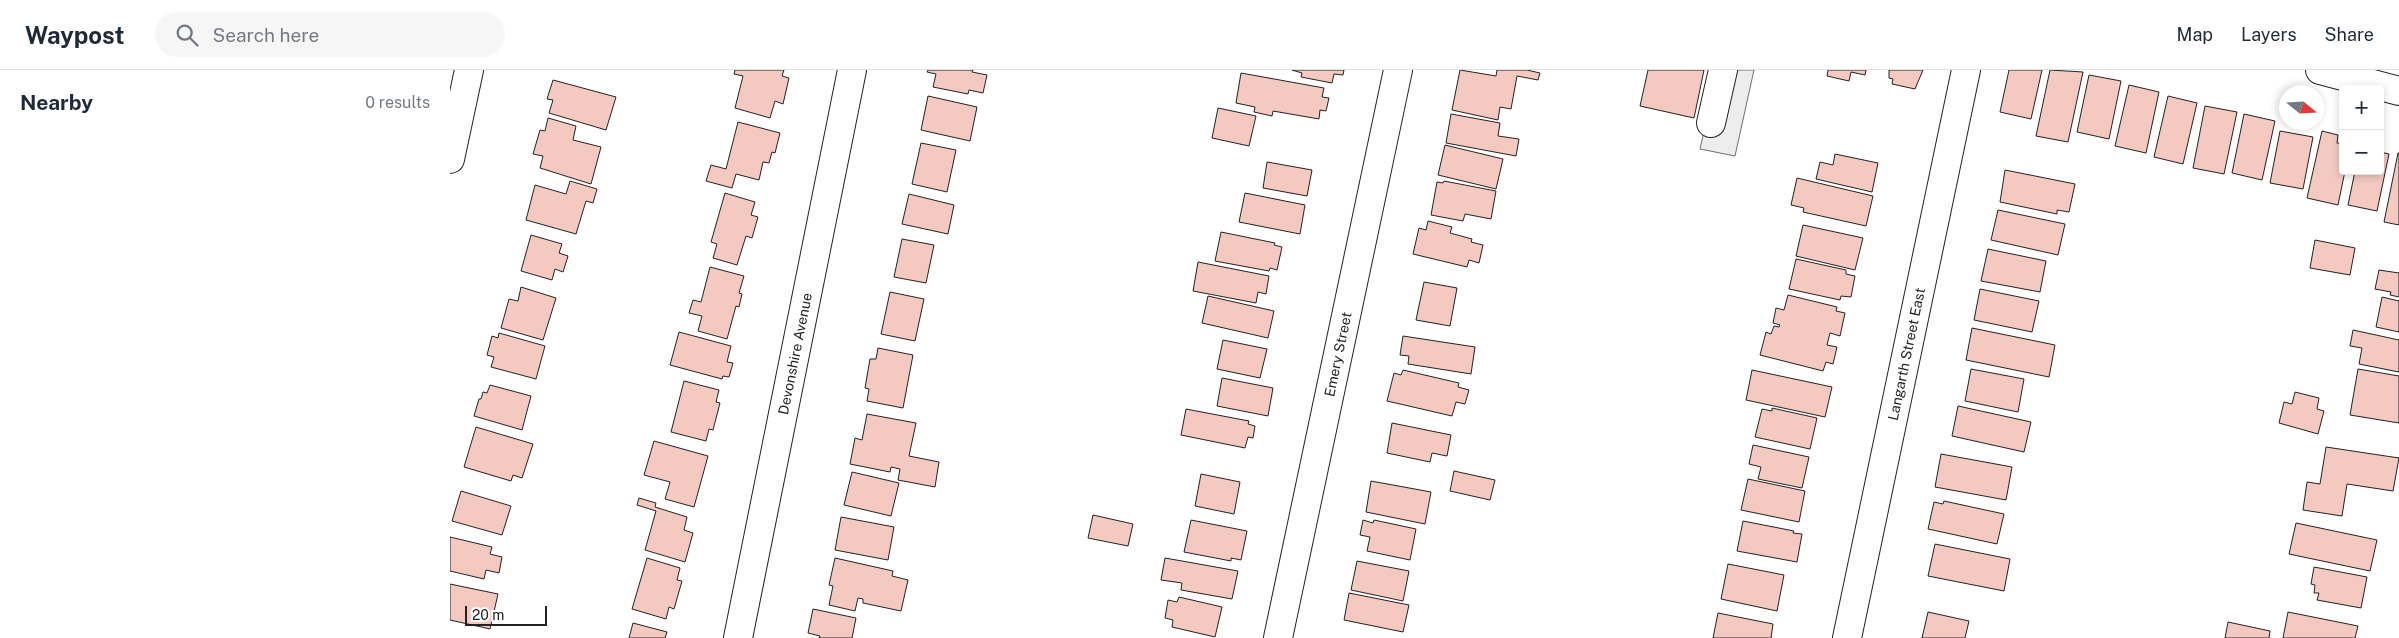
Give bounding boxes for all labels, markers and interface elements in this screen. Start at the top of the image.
search box [155,12,505,57]
text: Waypost [25,21,125,49]
icon: search [173,21,201,49]
text: Search here [213,24,319,46]
text: Map [2177,24,2213,45]
text: Layers [2241,24,2297,45]
text: Share [2325,24,2374,45]
north arrow [2279,85,2324,130]
map controls [2339,85,2384,175]
button: + [2339,85,2384,130]
text: Nearby [20,90,93,115]
text: 0 results [365,93,430,112]
button: − [2339,130,2384,175]
street label: Langarth Street East [1885,286,1928,422]
street label: Devonshire Avenue [775,291,815,416]
street label: Emery Street [1321,311,1355,398]
scale bar [465,603,548,626]
text: 20 m [472,607,504,623]

